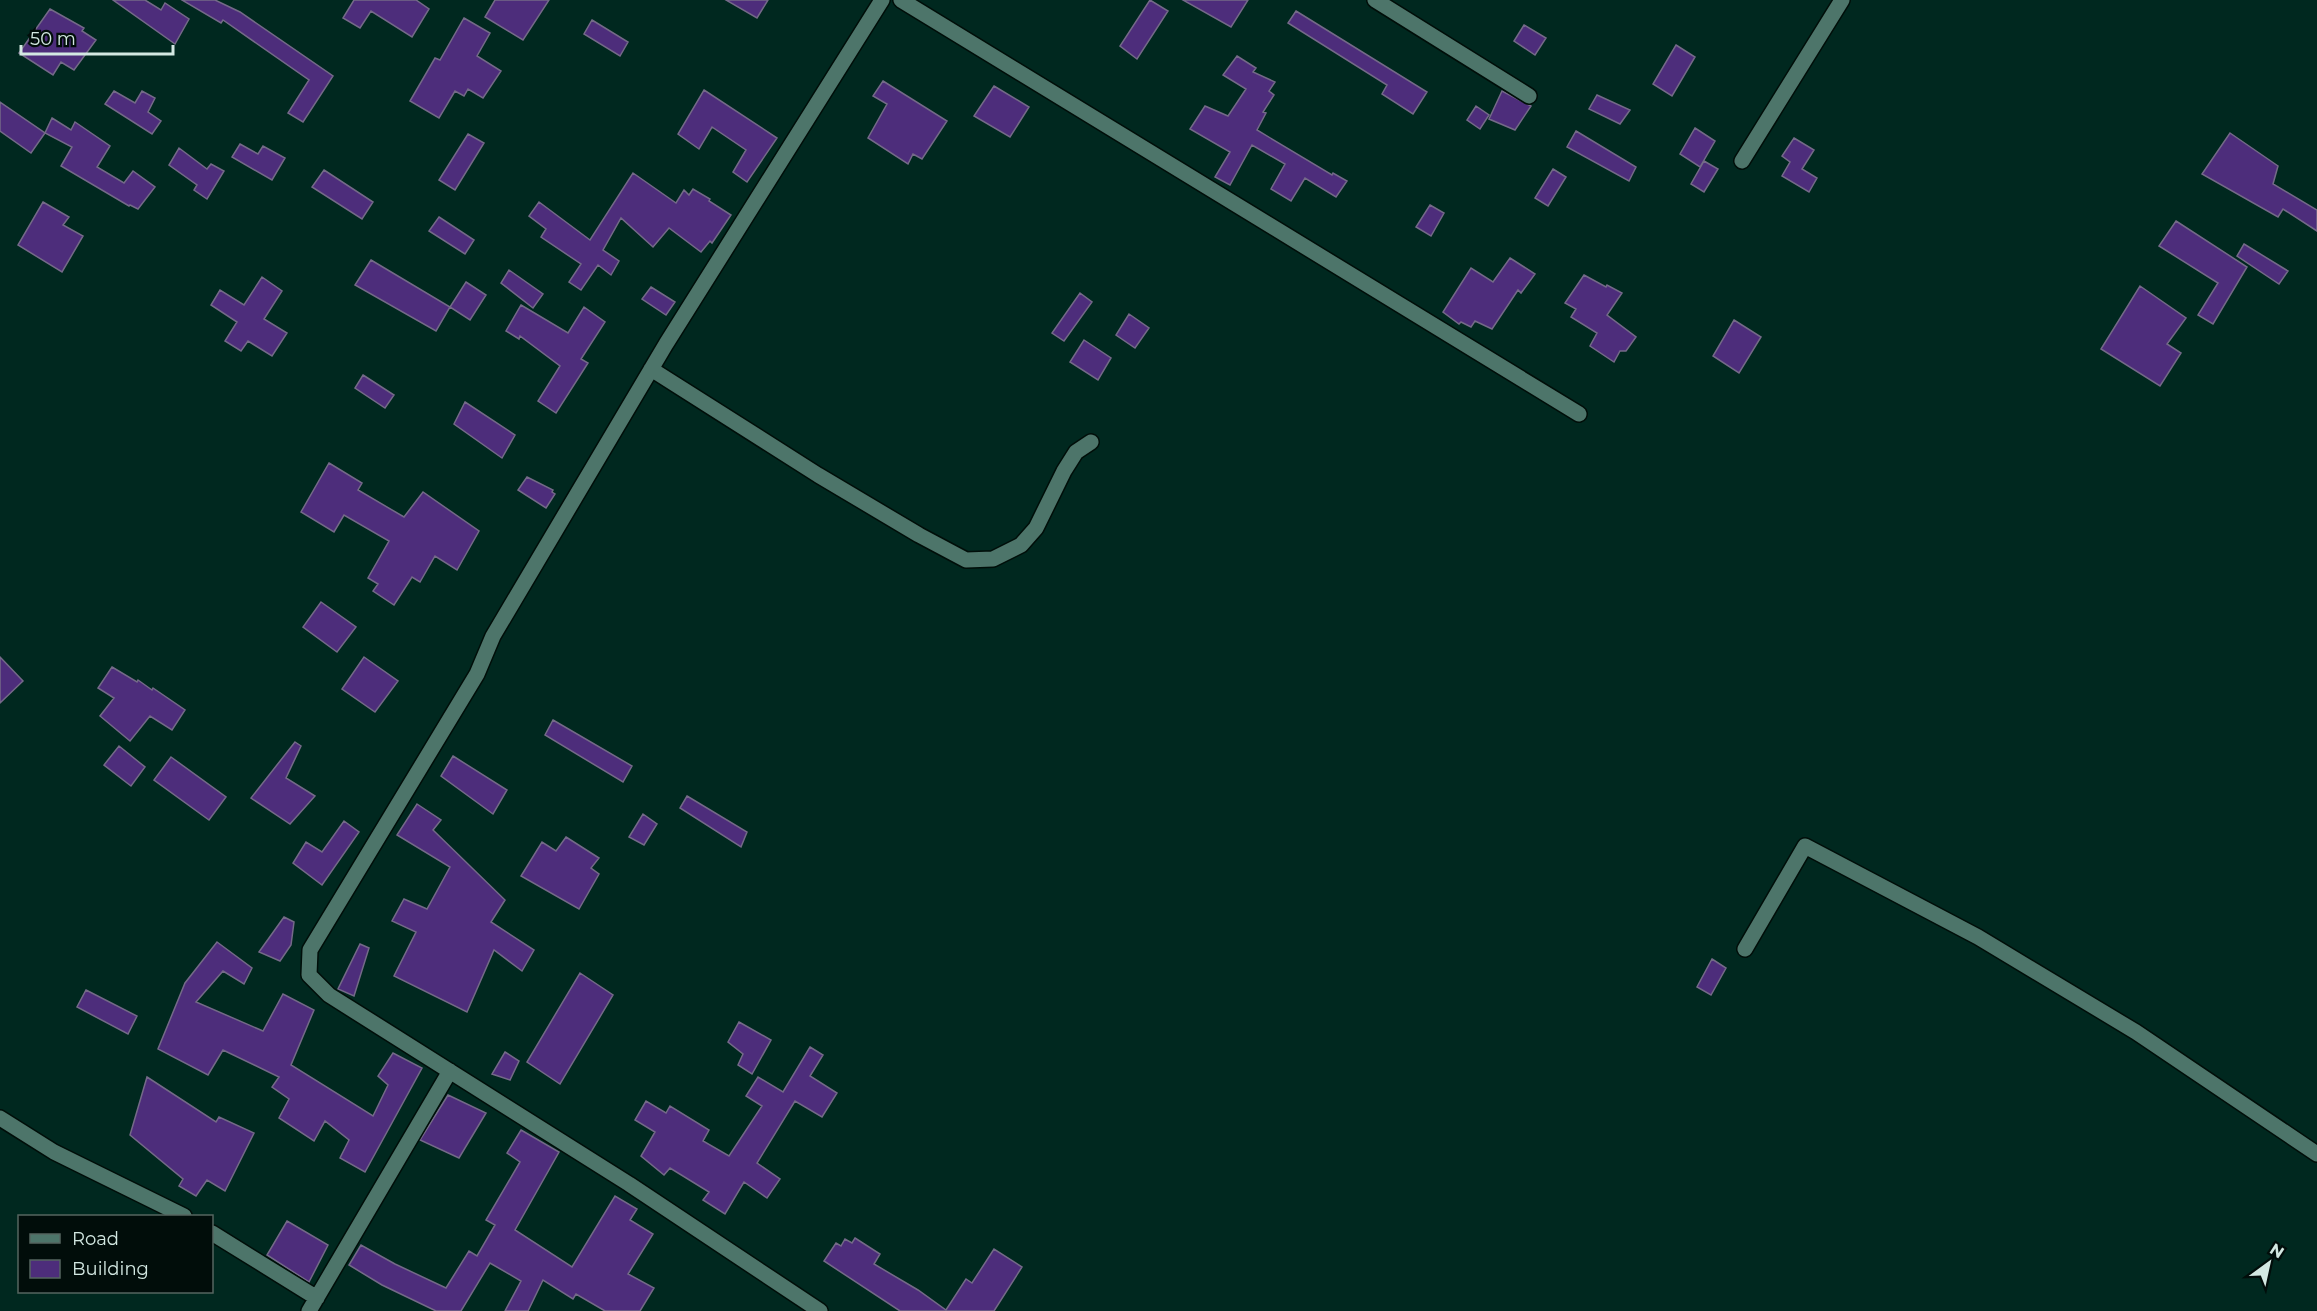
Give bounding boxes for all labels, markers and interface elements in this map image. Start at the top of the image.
scale bar [21,18,172,56]
text: 50 m [30,28,76,50]
legend [18,1215,213,1293]
text: Road [72,1228,119,1250]
north arrow [2239,1233,2299,1293]
text: N [2266,1239,2287,1262]
text: Building [72,1258,149,1280]

